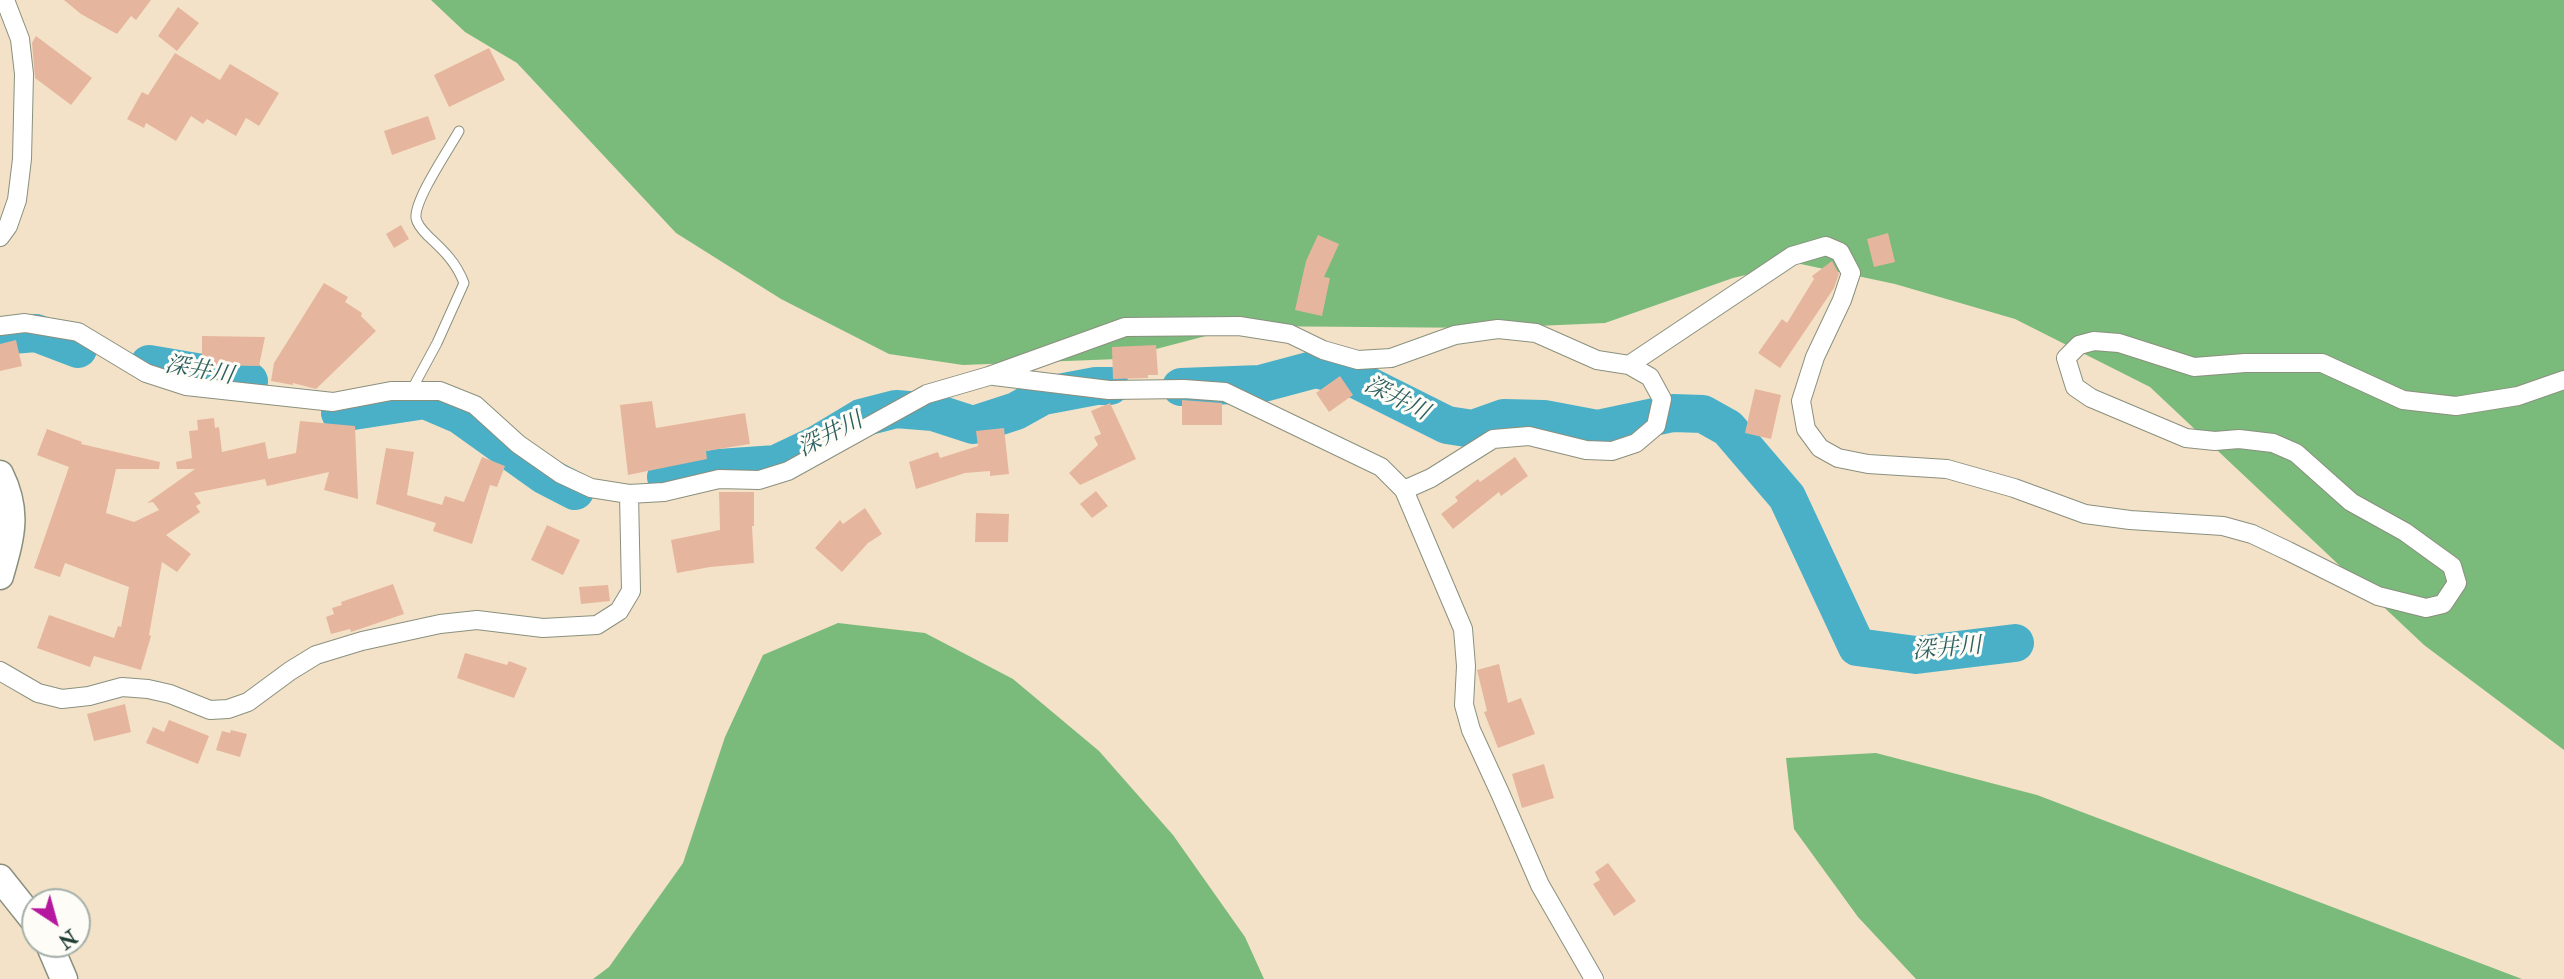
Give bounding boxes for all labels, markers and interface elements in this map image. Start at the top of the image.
water label: 深井川 [163,352,235,392]
water label: 深井川 [1359,372,1433,428]
water label: 深井川 [794,408,868,464]
water label: 深井川 [1911,633,1983,667]
north arrow [21,888,91,958]
text: N [53,924,81,953]

